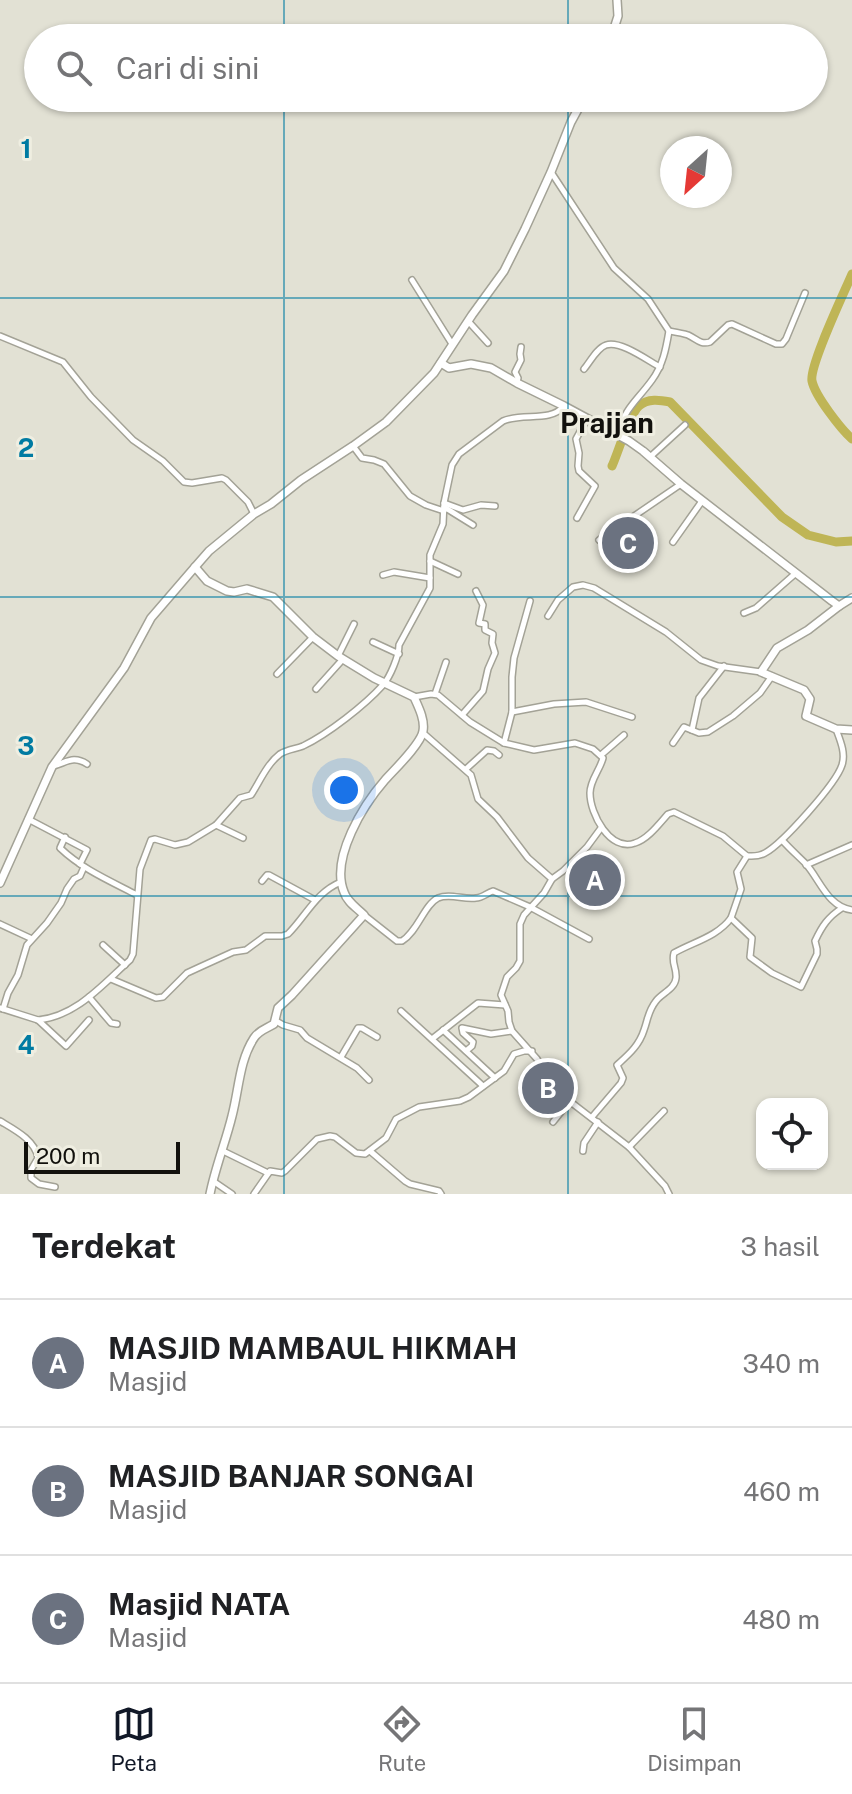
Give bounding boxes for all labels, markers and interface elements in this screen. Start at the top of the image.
search box [24,24,828,112]
icon: search [52,46,96,90]
text: Cari di sini [116,50,259,86]
text: 1 [20,133,32,164]
north arrow [660,136,732,208]
district label: Prajjan [560,406,654,439]
text: 2 [18,432,34,463]
pin: C [602,513,654,573]
text: 3 [17,730,35,761]
your location [324,770,364,810]
pin: A [569,850,621,910]
text: 4 [17,1029,35,1060]
pin: B [522,1058,574,1118]
map controls [756,1098,828,1170]
button: locate [756,1098,828,1170]
scale bar [24,1138,180,1174]
text: 200 m [36,1143,100,1169]
text: Terdekat [32,1226,176,1266]
text: 3 hasil [740,1231,820,1262]
text: MASJID MAMBAUL HIKMAH [108,1330,517,1366]
text: A [49,1348,67,1379]
text: 340 m [743,1348,820,1379]
text: Masjid [108,1366,187,1397]
text: MASJID BANJAR SONGAI [108,1458,474,1494]
text: B [49,1476,67,1507]
text: 460 m [743,1476,820,1507]
text: Masjid [108,1494,187,1525]
text: Masjid NATA [108,1586,290,1622]
text: C [49,1604,67,1635]
text: 480 m [742,1604,820,1635]
text: Masjid [108,1622,187,1653]
tab: Peta [111,1702,157,1776]
tab: Rute [378,1702,426,1776]
tab: Disimpan [647,1702,741,1776]

